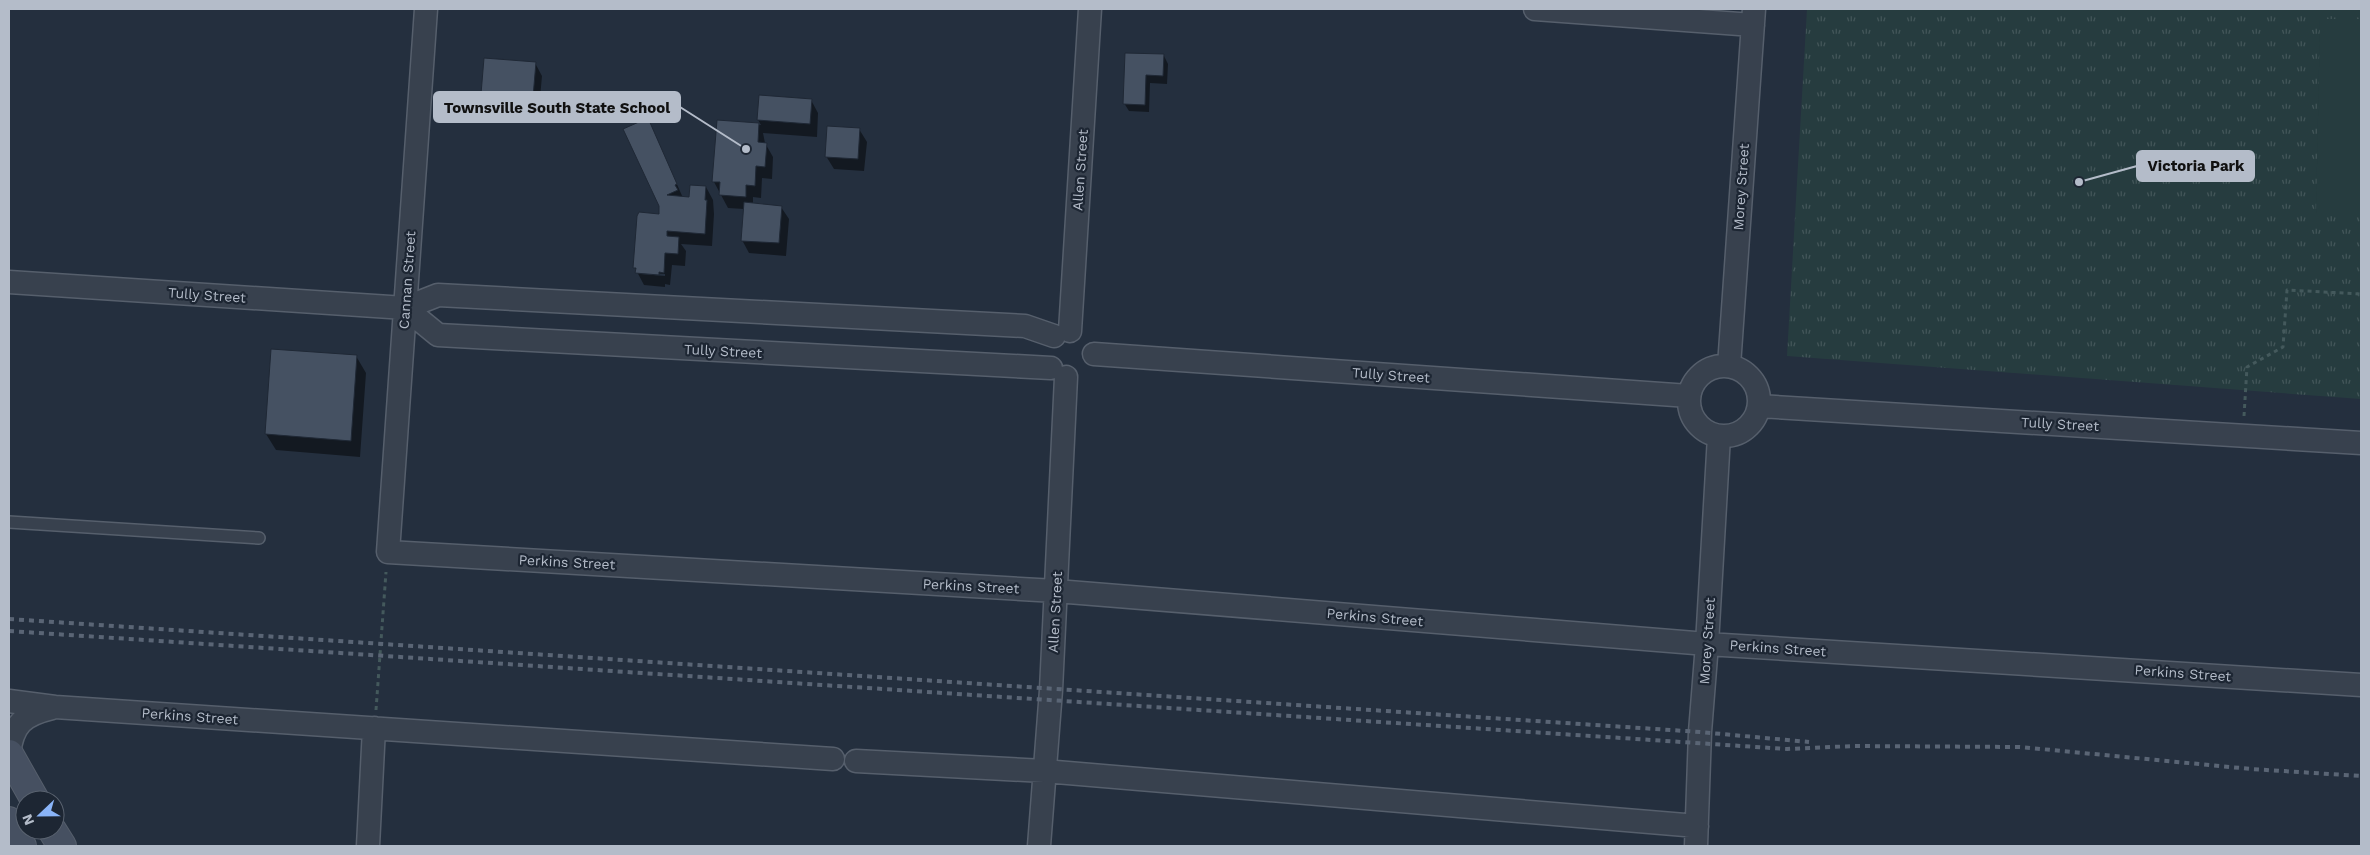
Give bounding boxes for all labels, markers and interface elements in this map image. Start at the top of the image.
callout: Townsville South State School [434,92,680,122]
text: Townsville South State School [444,99,670,117]
street label: Allen Street [1069,129,1091,211]
street label: Morey Street [1730,143,1752,231]
callout: Victoria Park [2137,151,2254,181]
text: Victoria Park [2148,157,2245,175]
street label: Cannan Street [396,230,418,330]
street label: Tully Street [167,284,247,306]
street label: Tully Street [684,341,763,361]
street label: Tully Street [1351,364,1431,386]
street label: Tully Street [2021,414,2100,434]
street label: Perkins Street [518,551,616,573]
street label: Allen Street [1045,571,1065,653]
street label: Perkins Street [922,575,1020,597]
street label: Morey Street [1696,597,1718,685]
street label: Perkins Street [1326,605,1424,629]
street label: Perkins Street [1729,637,1827,659]
street label: Perkins Street [2134,662,2232,684]
street label: Perkins Street [141,705,239,727]
north arrow [15,790,65,840]
text: N [19,812,37,828]

